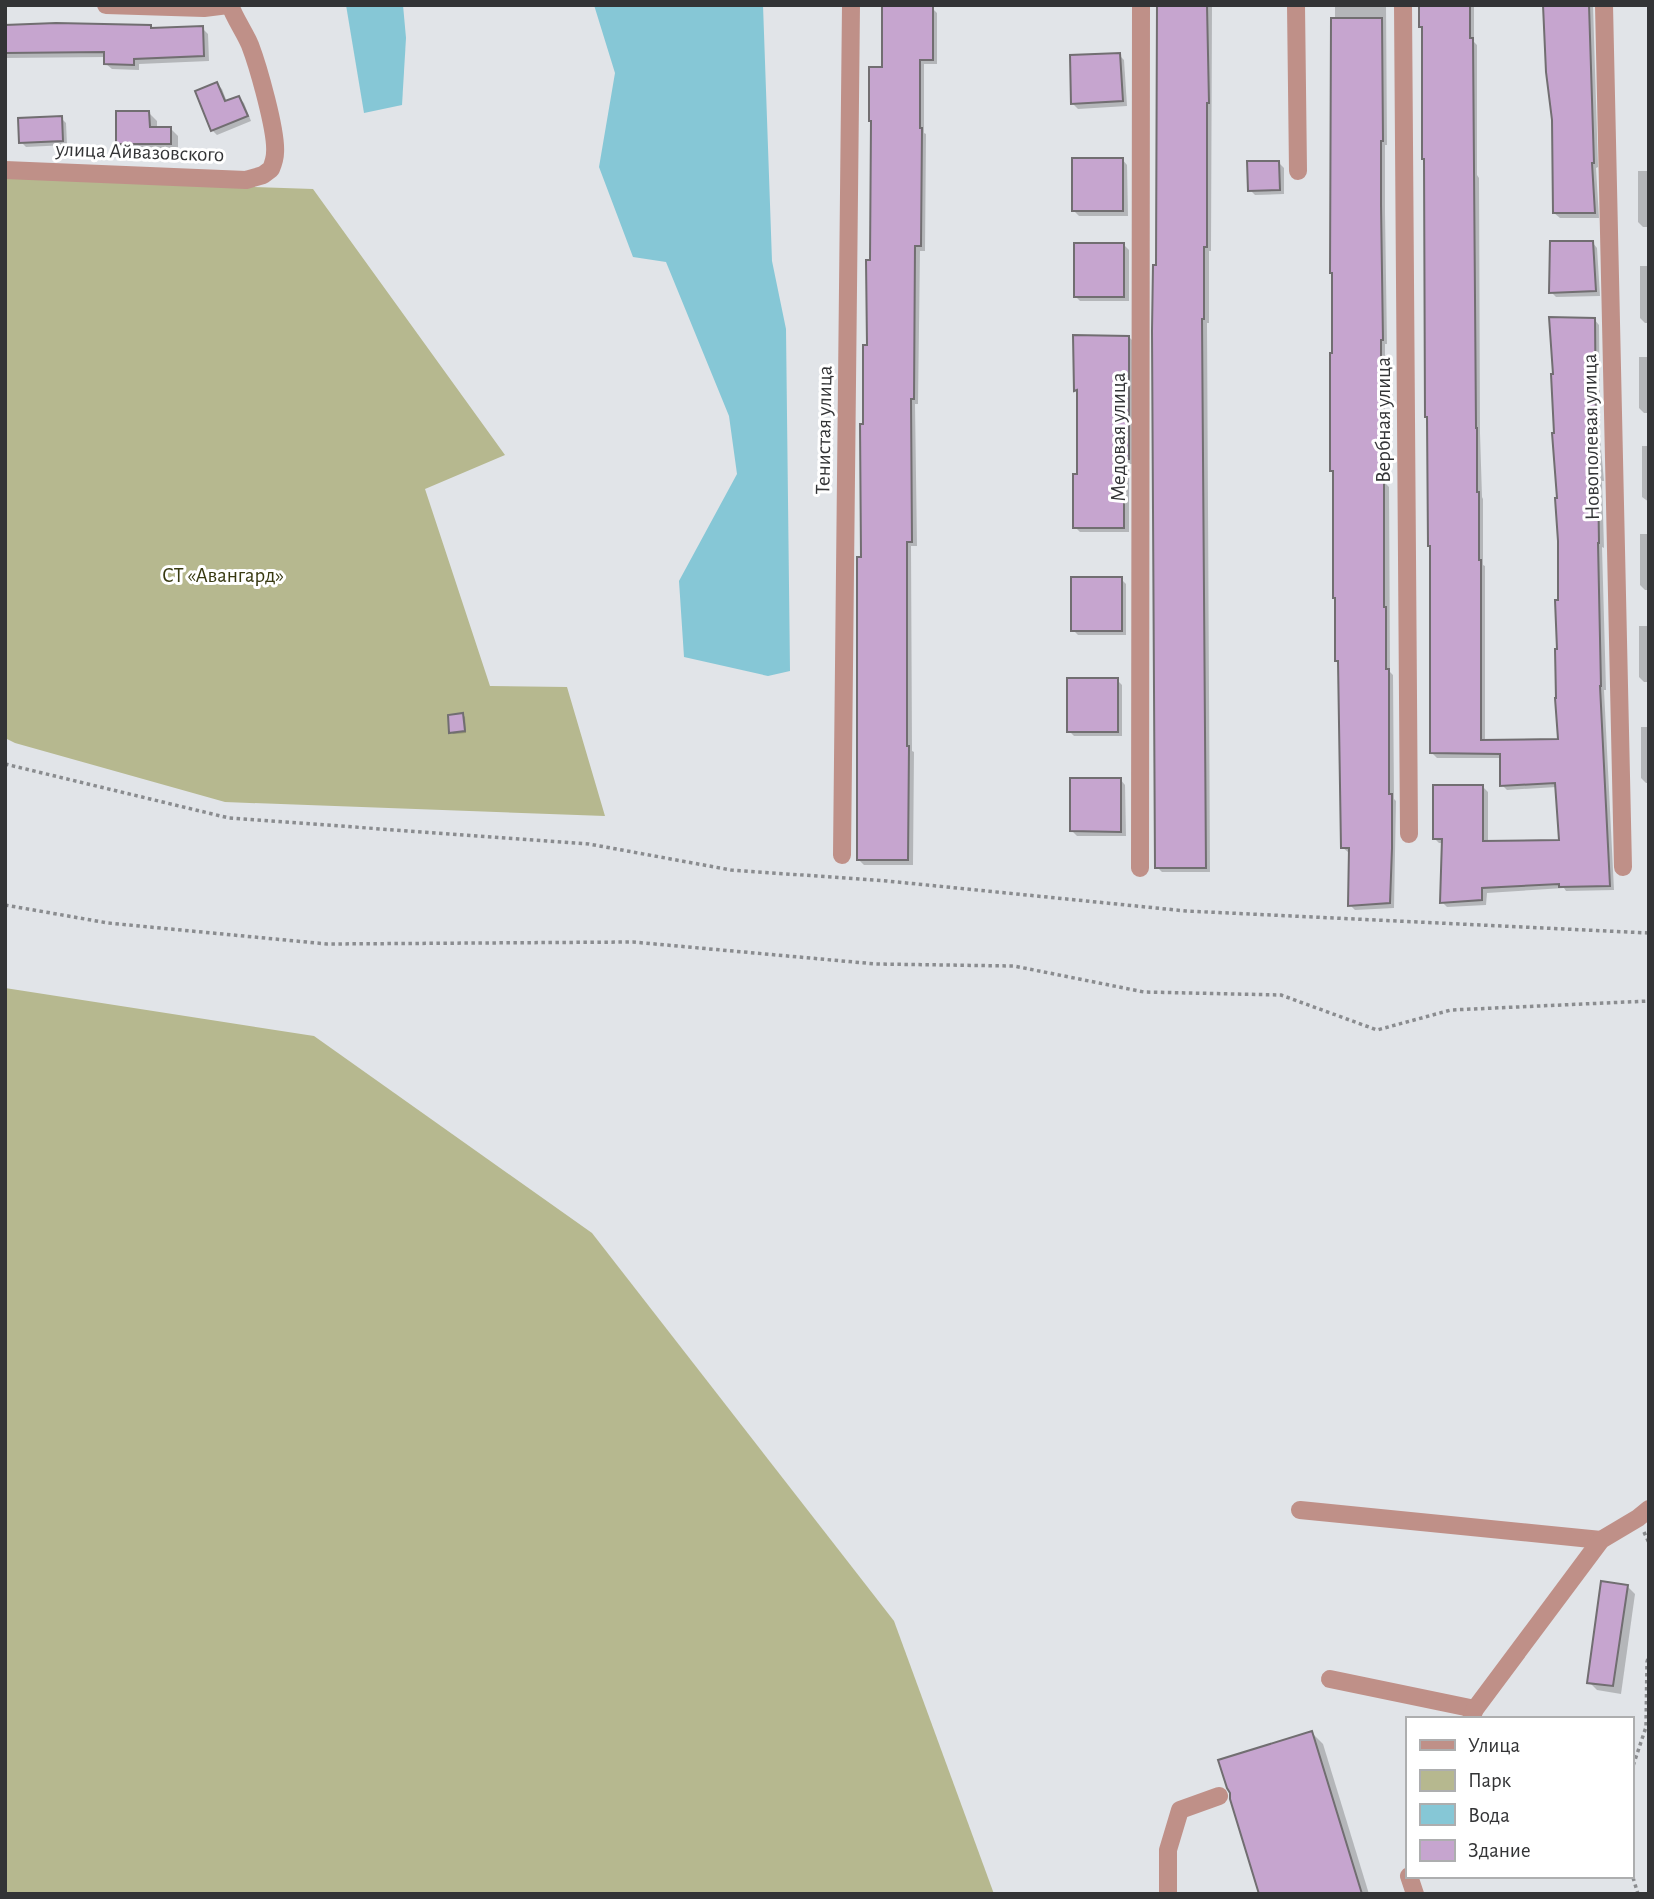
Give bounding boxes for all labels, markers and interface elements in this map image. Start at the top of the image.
street label: улица Айвазовского [54,139,225,165]
street label: Новополевая улица [1579,353,1603,521]
street label: Вербная улица [1373,357,1394,483]
street label: Тенистая улица [812,365,836,495]
street label: Медовая улица [1108,372,1129,502]
park label: СТ «Авангард» [162,565,284,586]
legend [1406,1717,1633,1878]
text: Улица [1468,1735,1521,1756]
text: Парк [1468,1770,1512,1791]
text: Вода [1468,1805,1510,1826]
text: Здание [1468,1840,1531,1861]

